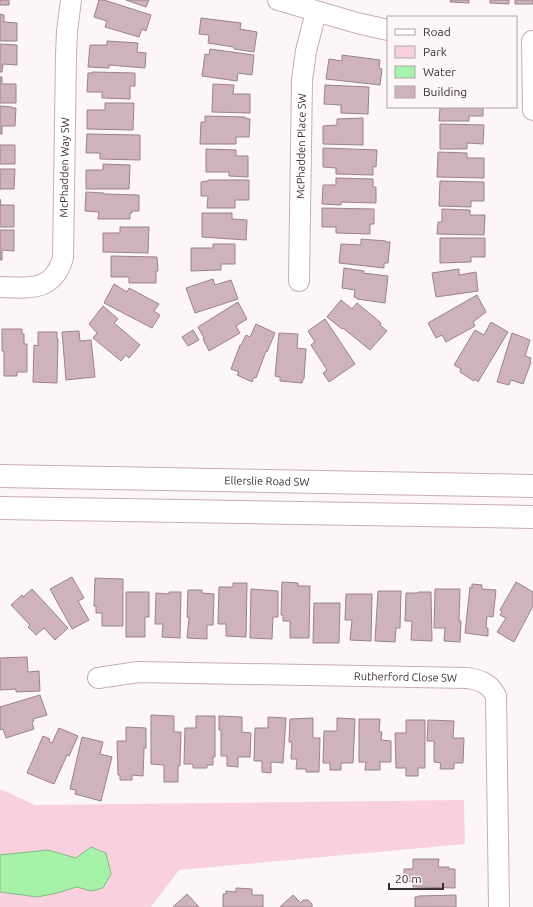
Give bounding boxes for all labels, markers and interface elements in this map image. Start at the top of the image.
legend [387,16,517,108]
text: Road [423,25,451,38]
text: Park [423,45,447,58]
text: Water [423,65,456,78]
text: Building [423,85,467,98]
street label: McPhadden Place SW [294,93,308,199]
street label: McPhadden Way SW [58,117,71,218]
street label: Ellerslie Road SW [224,474,310,488]
street label: Rutherford Close SW [354,670,457,684]
scale bar [389,865,443,891]
text: 20 m [395,872,422,885]

